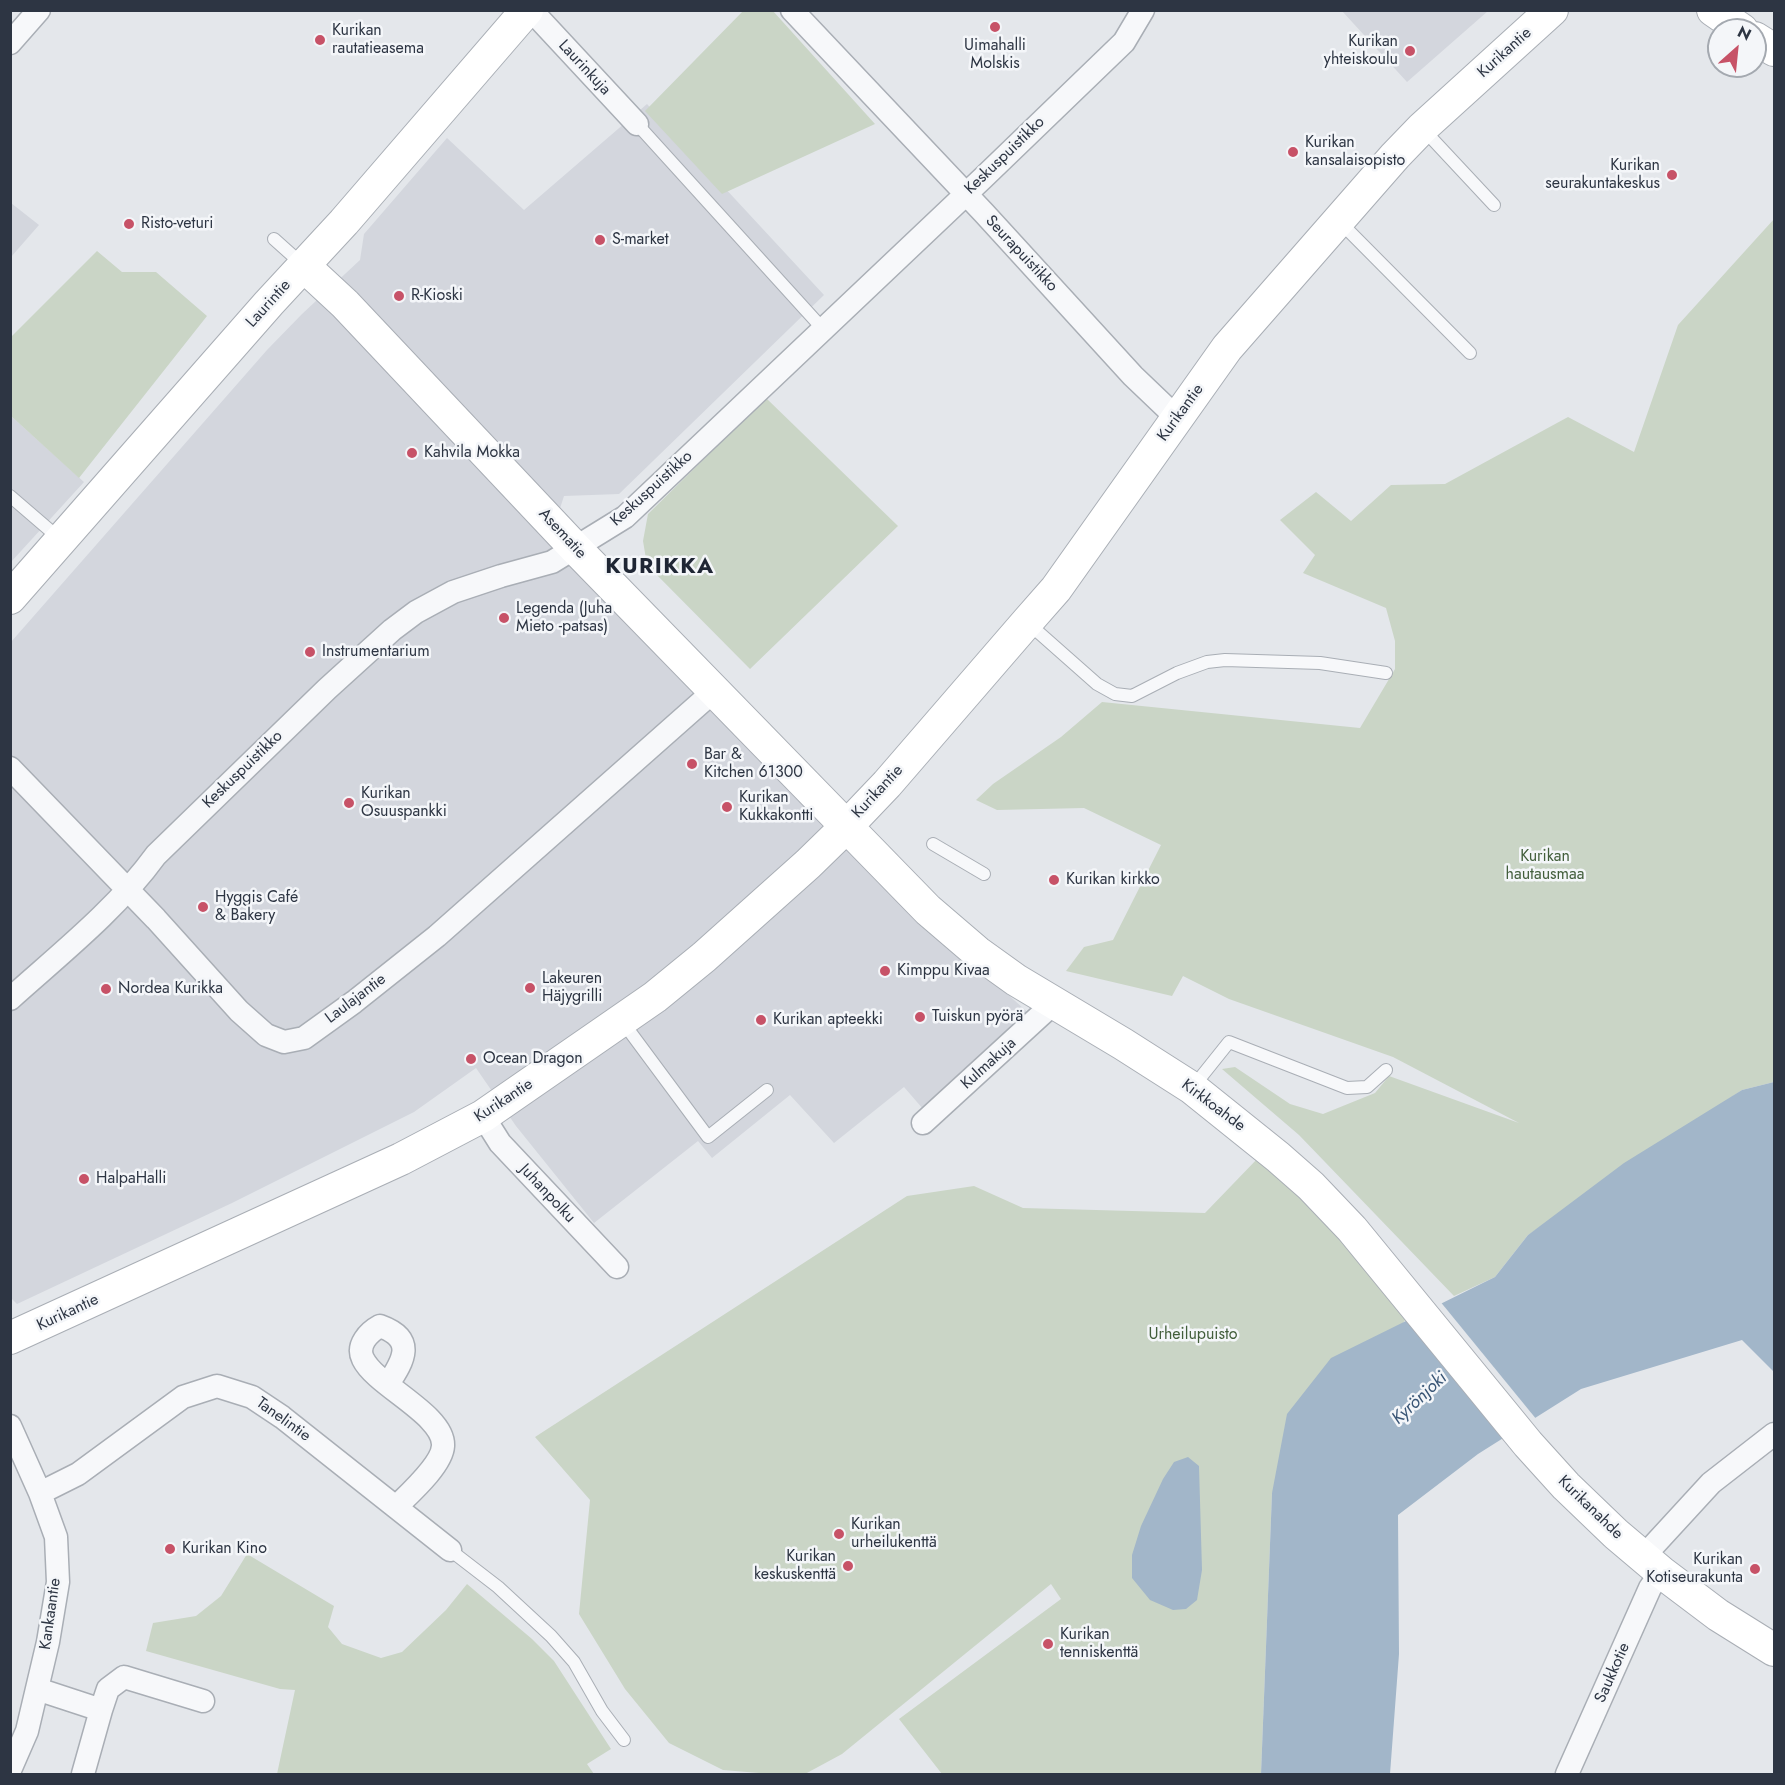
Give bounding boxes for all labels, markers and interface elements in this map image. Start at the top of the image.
north arrow [1707,18,1767,78]
marker: Uimahalli Molskis [988,20,1002,34]
text: N [1734,20,1755,46]
place label: Kurikan rautatieasema [332,21,424,59]
street label: Kurikantie [1474,24,1536,82]
place label: Kurikan yhteiskoulu [1324,32,1398,70]
marker: Kurikan rautatieasema [313,33,327,47]
street label: Laurinkuja [554,36,614,100]
place label: Uimahalli Molskis [964,36,1026,74]
marker: Kurikan yhteiskoulu [1403,44,1417,58]
street label: Keskuspuistikko [961,113,1049,199]
place label: Kurikan kansalaisopisto [1305,133,1405,171]
marker: Kurikan kansalaisopisto [1286,145,1300,159]
place label: Kurikan seurakuntakeskus [1545,156,1660,194]
marker: Kurikan seurakuntakeskus [1665,168,1679,182]
street label: Seurapuistikko [981,212,1061,296]
place label: Risto-veturi [141,214,213,234]
marker: Risto-veturi [122,217,136,231]
place label: S-market [612,230,669,250]
marker: S-market [593,233,607,247]
street label: Laurintie [243,276,295,332]
place label: R-Kioski [411,286,463,306]
marker: R-Kioski [392,289,406,303]
street label: Kurikantie [1154,381,1208,445]
place label: Kahvila Mokka [424,443,520,463]
marker: Kahvila Mokka [405,446,419,460]
street label: Keskuspuistikko [607,447,697,531]
street label: Asematie [534,505,590,563]
district label: KURIKKA [605,555,715,581]
place label: Legenda (Juha Mieto -patsas) [516,599,612,637]
marker: Legenda (Juha Mieto -patsas) [497,611,511,625]
place label: Instrumentarium [322,642,430,662]
marker: Instrumentarium [303,645,317,659]
street label: Keskuspuistikko [199,727,287,813]
place label: Bar & Kitchen 61300 [704,745,803,783]
marker: Bar & Kitchen 61300 [685,757,699,771]
street label: Kurikantie [848,761,908,823]
place label: Kurikan Osuuspankki [361,784,447,822]
place label: Kurikan Kukkakontti [739,788,814,826]
marker: Kurikan Osuuspankki [342,796,356,810]
marker: Kurikan Kukkakontti [720,800,734,814]
park label: Kurikan hautausmaa [1506,847,1584,885]
place label: Kurikan kirkko [1066,870,1160,890]
marker: Kurikan kirkko [1047,873,1061,887]
place label: Hyggis Café & Bakery [215,888,298,926]
marker: Hyggis Café & Bakery [196,900,210,914]
place label: Kimppu Kivaa [897,961,990,981]
marker: Kimppu Kivaa [878,964,892,978]
place label: Lakeuren Häjygrilli [542,969,602,1007]
street label: Laulajantie [322,970,390,1028]
place label: Nordea Kurikka [118,979,223,999]
marker: Lakeuren Häjygrilli [523,981,537,995]
marker: Nordea Kurikka [99,982,113,996]
place label: Tuiskun pyörä [932,1007,1023,1027]
place label: Kurikan apteekki [773,1010,883,1030]
marker: Tuiskun pyörä [913,1010,927,1024]
marker: Kurikan apteekki [754,1013,768,1027]
street label: Kulmakuja [957,1034,1021,1094]
place label: Ocean Dragon [483,1049,583,1069]
marker: Ocean Dragon [464,1052,478,1066]
street label: Kurikantie [471,1075,537,1127]
street label: Kirkkoahde [1177,1076,1249,1136]
street label: Juhanpolku [515,1161,579,1227]
place label: HalpaHalli [96,1169,166,1189]
marker: HalpaHalli [77,1172,91,1186]
street label: Kurikantie [34,1290,102,1336]
park label: Urheilupuisto [1148,1325,1238,1345]
water label: Kyrönjoki [1388,1368,1452,1430]
street label: Tanelintie [252,1394,314,1446]
street label: Kurikanahde [1553,1472,1627,1544]
place label: Kurikan urheilukenttä [851,1515,937,1553]
marker: Kurikan urheilukenttä [832,1527,846,1541]
place label: Kurikan Kino [182,1539,267,1559]
marker: Kurikan Kino [163,1542,177,1556]
place label: Kurikan keskuskenttä [754,1547,836,1585]
place label: Kurikan Kotiseurakunta [1646,1550,1743,1588]
marker: Kurikan keskuskenttä [841,1559,855,1573]
marker: Kurikan Kotiseurakunta [1748,1562,1762,1576]
street label: Kankaantie [36,1577,66,1651]
place label: Kurikan tenniskenttä [1060,1625,1138,1663]
marker: Kurikan tenniskenttä [1041,1637,1055,1651]
street label: Saukkotie [1591,1640,1635,1706]

